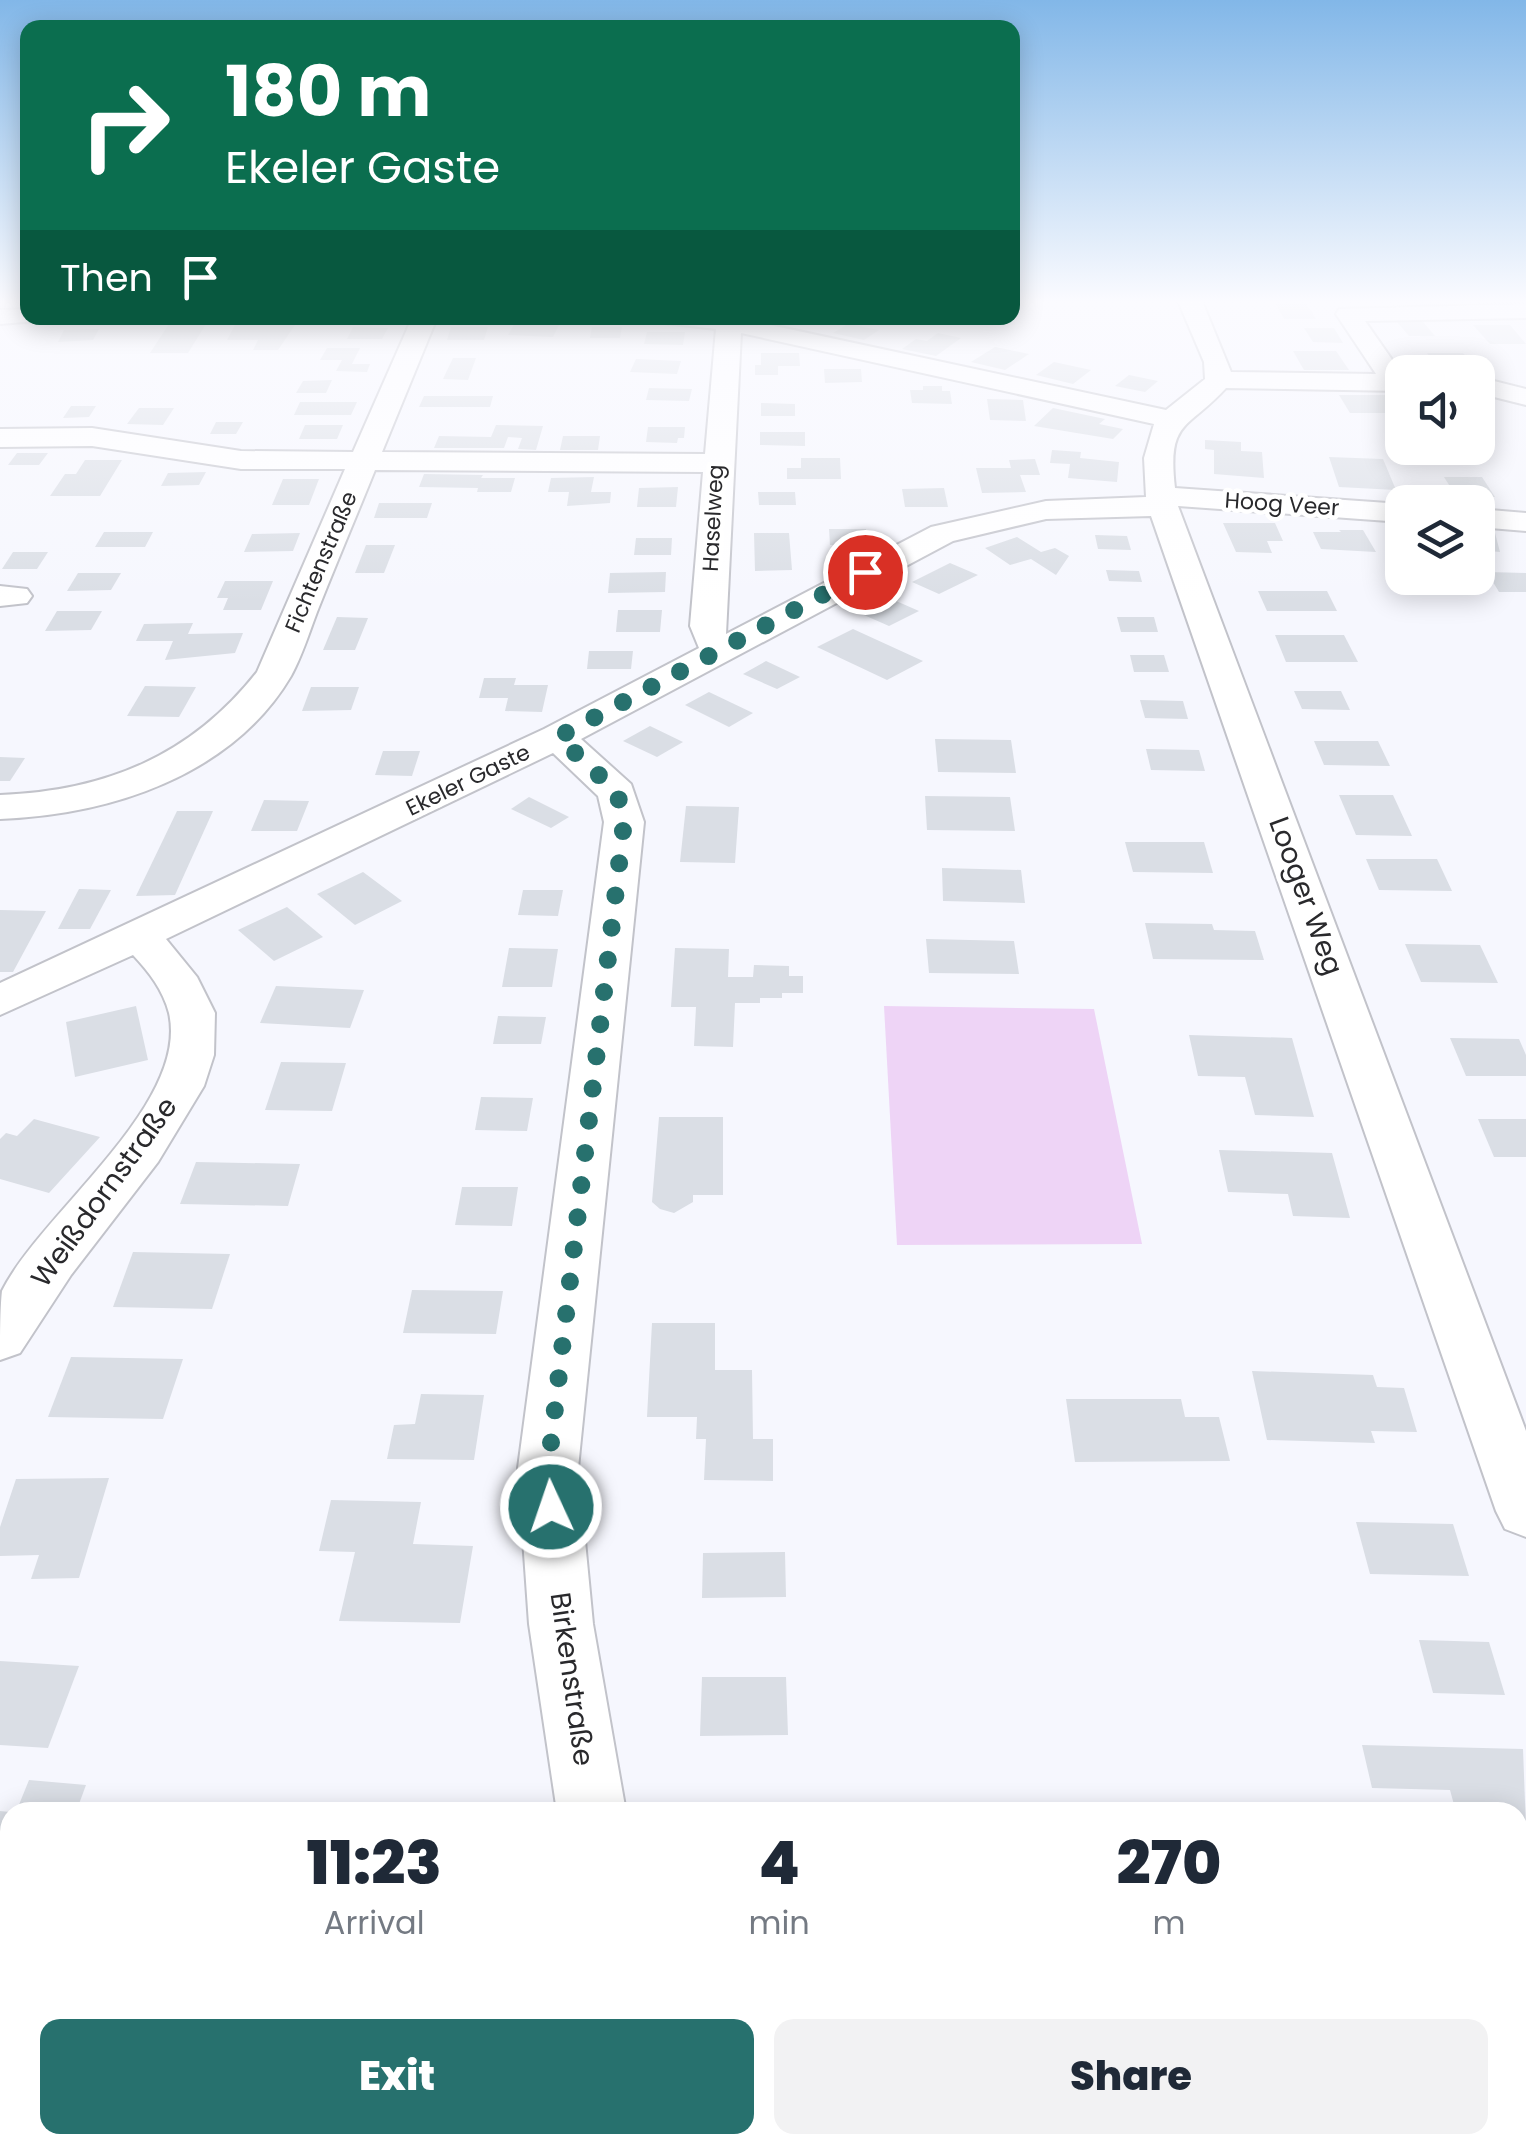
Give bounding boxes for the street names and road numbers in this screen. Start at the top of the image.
street label: Haselweg [695,464,731,572]
street label: Hoog Veer [1224,485,1340,523]
street label: Fichtenstraße [277,487,365,637]
street label: Ekeler Gaste [401,737,535,823]
street label: Looger Weg [1259,811,1353,981]
street label: Weißdornstraße [22,1089,186,1295]
street label: Birkenstraße [541,1590,603,1768]

